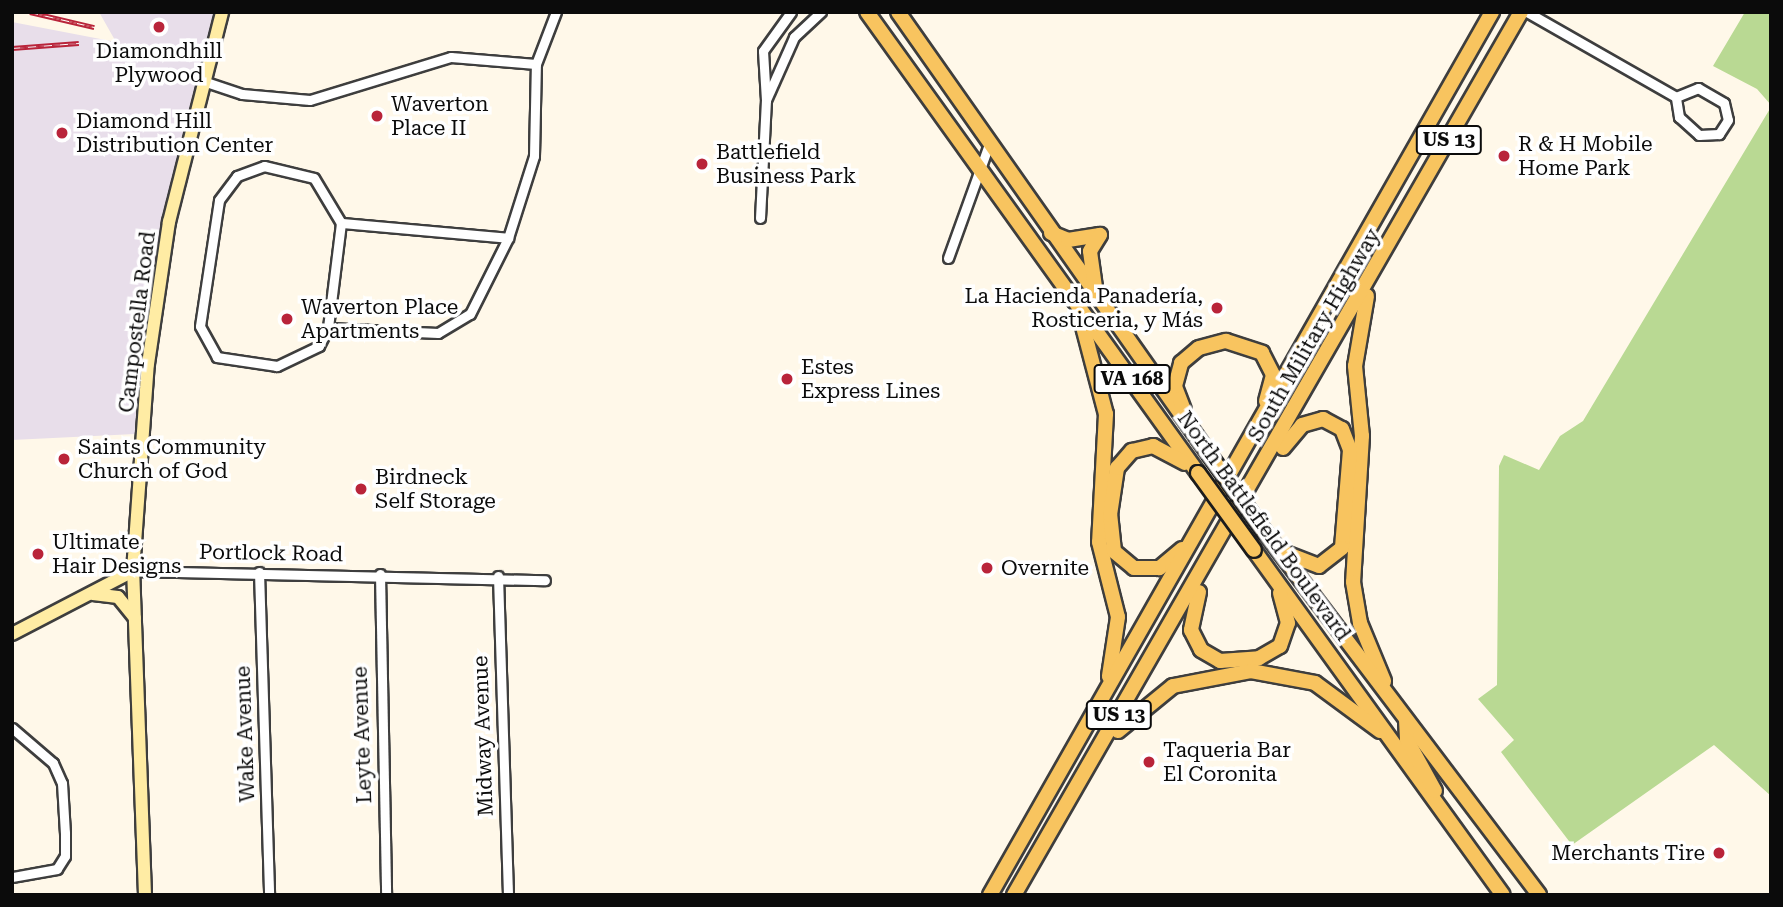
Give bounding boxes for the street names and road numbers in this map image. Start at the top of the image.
road number: US 13 [1416,124,1482,156]
street label: South Military Highway [1243,224,1385,446]
street label: Campostella Road [113,230,161,414]
road number: VA 168 [1094,364,1170,394]
street label: North Battlefield Boulevard [1172,406,1356,646]
street label: Portlock Road [199,539,343,567]
street label: Midway Avenue [468,655,498,817]
street label: Wake Avenue [230,665,260,803]
street label: Leyte Avenue [347,666,377,804]
road number: US 13 [1086,700,1152,730]

